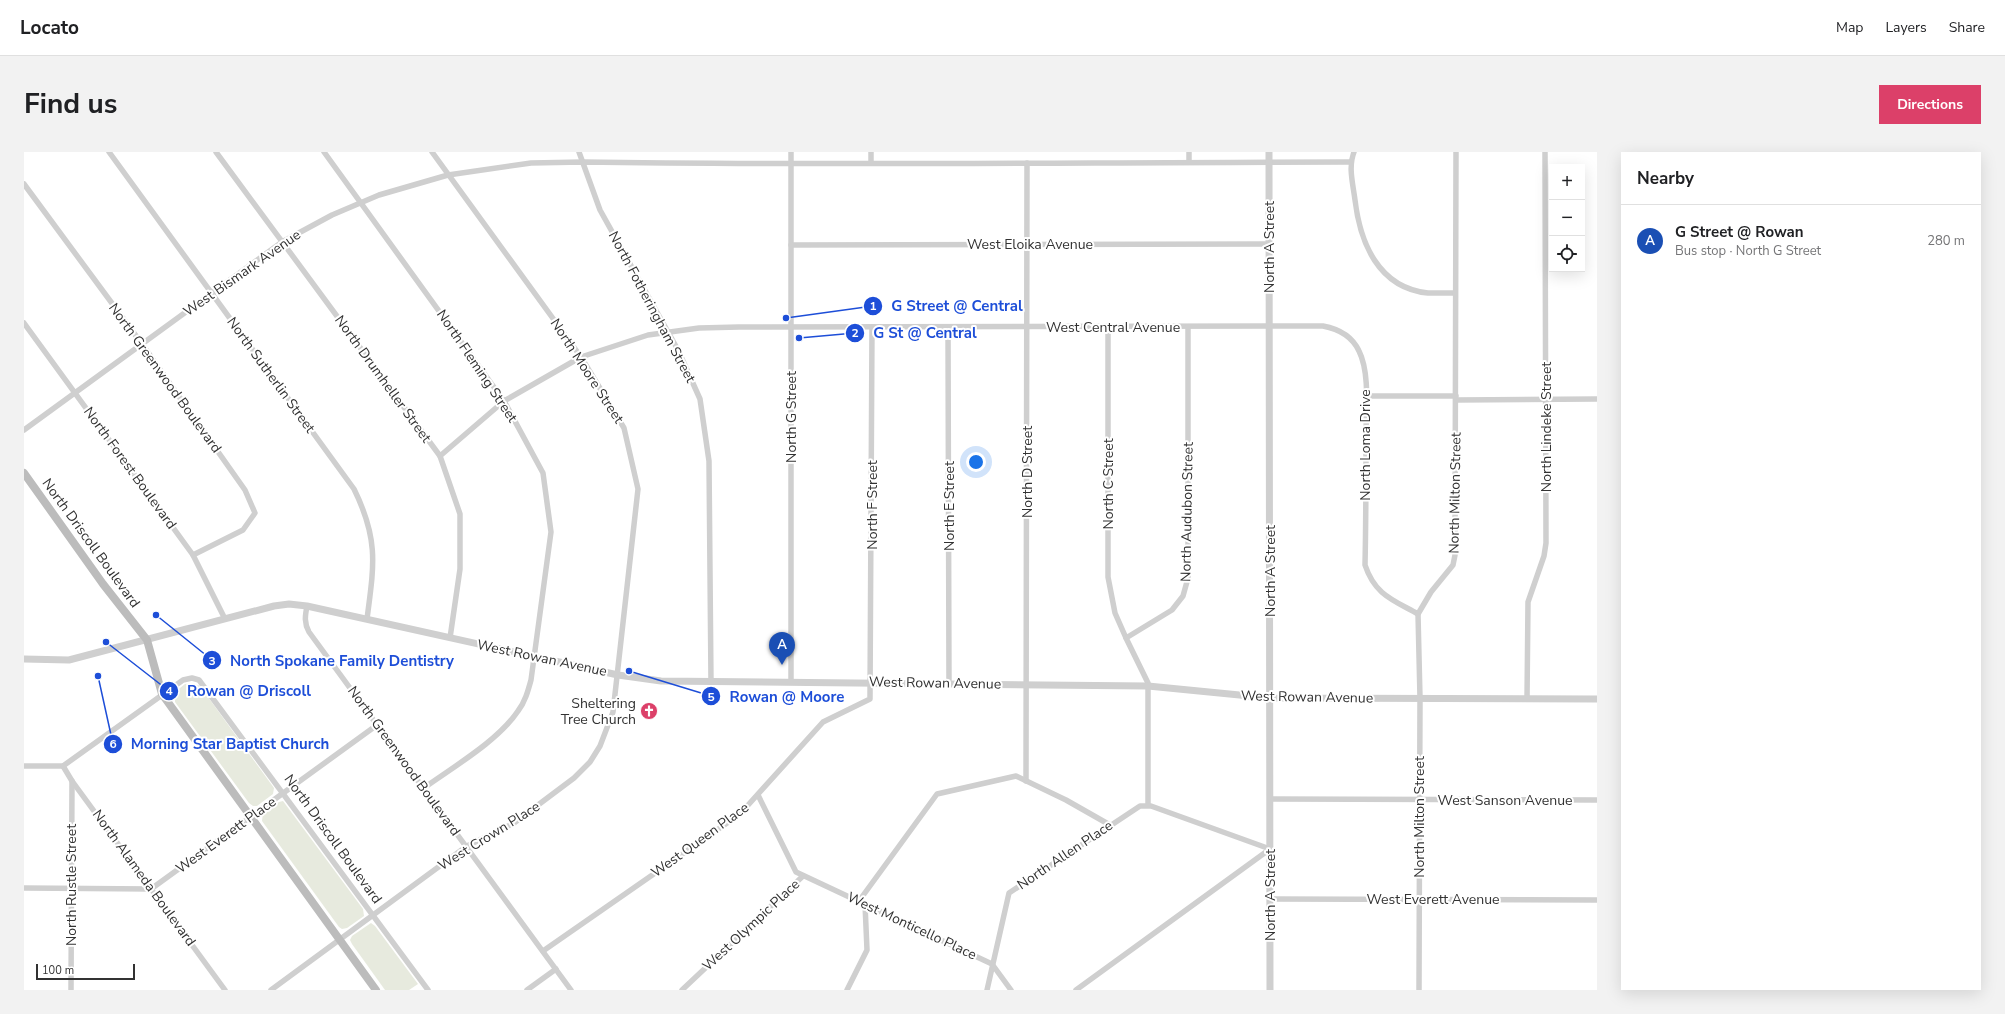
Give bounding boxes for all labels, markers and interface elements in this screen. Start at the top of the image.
text: Locato [20,15,79,41]
text: Map [1836,18,1863,37]
text: Layers [1885,18,1927,37]
text: Share [1949,18,1985,37]
text: Find us [24,85,118,123]
button: Directions [1879,85,1981,124]
map controls [1549,164,1585,272]
button: + [1549,164,1585,200]
text: Nearby [1637,167,1694,190]
button: − [1549,200,1585,236]
street label: North A Street [1260,201,1279,293]
text: G Street @ Rowan [1675,222,1804,242]
street label: West Bismark Avenue [179,225,305,321]
street label: North Fotheringham Street [604,228,700,386]
text: A [1645,232,1655,250]
text: 280 m [1927,232,1965,250]
street label: West Eloika Avenue [967,235,1093,254]
button: locate [1549,236,1585,272]
text: Bus stop · North G Street [1675,242,1821,260]
callout: G Street @ Central [863,292,1031,319]
text: G Street @ Central [891,296,1023,316]
text: 1 [869,298,877,314]
street label: North Greenwood Boulevard [104,299,226,457]
street label: North Fleming Street [432,306,522,426]
street label: North Drumheller Street [330,311,436,447]
street label: North Sutherlin Street [222,313,320,437]
street label: North Moore Street [546,315,628,427]
street label: West Central Avenue [1046,318,1180,337]
callout: G St @ Central [845,319,985,346]
text: G St @ Central [873,323,977,343]
text: 2 [851,325,859,341]
street label: North Lindeke Street [1537,362,1556,492]
street label: North G Street [782,371,801,463]
street label: North Loma Drive [1356,389,1375,501]
street label: North Forest Boulevard [79,403,181,533]
street label: North D Street [1018,426,1037,518]
street label: North Milton Street [1444,432,1466,554]
street label: North C Street [1099,438,1118,530]
street label: North Audubon Street [1176,442,1198,582]
your location [966,452,986,472]
street label: North F Street [863,460,882,550]
street label: North E Street [940,461,959,551]
street label: North Driscoll Boulevard [38,475,144,611]
street label: North A Street [1261,525,1280,617]
pin: A [769,632,795,665]
street label: West Rowan Avenue [475,635,609,681]
callout: North Spokane Family Dentistry [202,647,462,674]
text: North Spokane Family Dentistry [230,651,454,671]
text: 3 [208,653,216,669]
street label: West Rowan Avenue [869,672,1001,694]
callout: Rowan @ Driscoll [159,677,319,704]
text: Rowan @ Driscoll [187,681,311,701]
street label: North Greenwood Boulevard [343,682,465,840]
text: 4 [165,683,173,699]
callout: Rowan @ Moore [701,683,852,710]
street label: West Rowan Avenue [1241,686,1373,708]
text: Rowan @ Moore [730,687,844,707]
text: 5 [707,689,715,705]
place label: Sheltering Tree Church [561,694,636,729]
church icon: Sheltering Tree Church [639,701,659,721]
callout: Morning Star Baptist Church [103,730,338,757]
text: Morning Star Baptist Church [131,734,329,754]
text: 6 [109,736,117,752]
street label: North Milton Street [1410,756,1429,878]
street label: North Driscoll Boulevard [280,771,386,907]
street label: West Sanson Avenue [1438,791,1572,810]
street label: West Everett Place [172,792,280,878]
street label: West Crown Place [434,797,544,875]
street label: West Queen Place [647,798,753,882]
street label: North Alameda Boulevard [88,806,200,950]
street label: North Allen Place [1013,816,1117,894]
street label: North Rustle Street [62,824,81,946]
street label: North A Street [1261,849,1280,941]
street label: West Olympic Place [698,875,804,975]
street label: West Monticello Place [844,888,980,964]
street label: West Everett Avenue [1366,890,1500,909]
scale bar [36,962,135,981]
text: 100 m [42,963,74,978]

